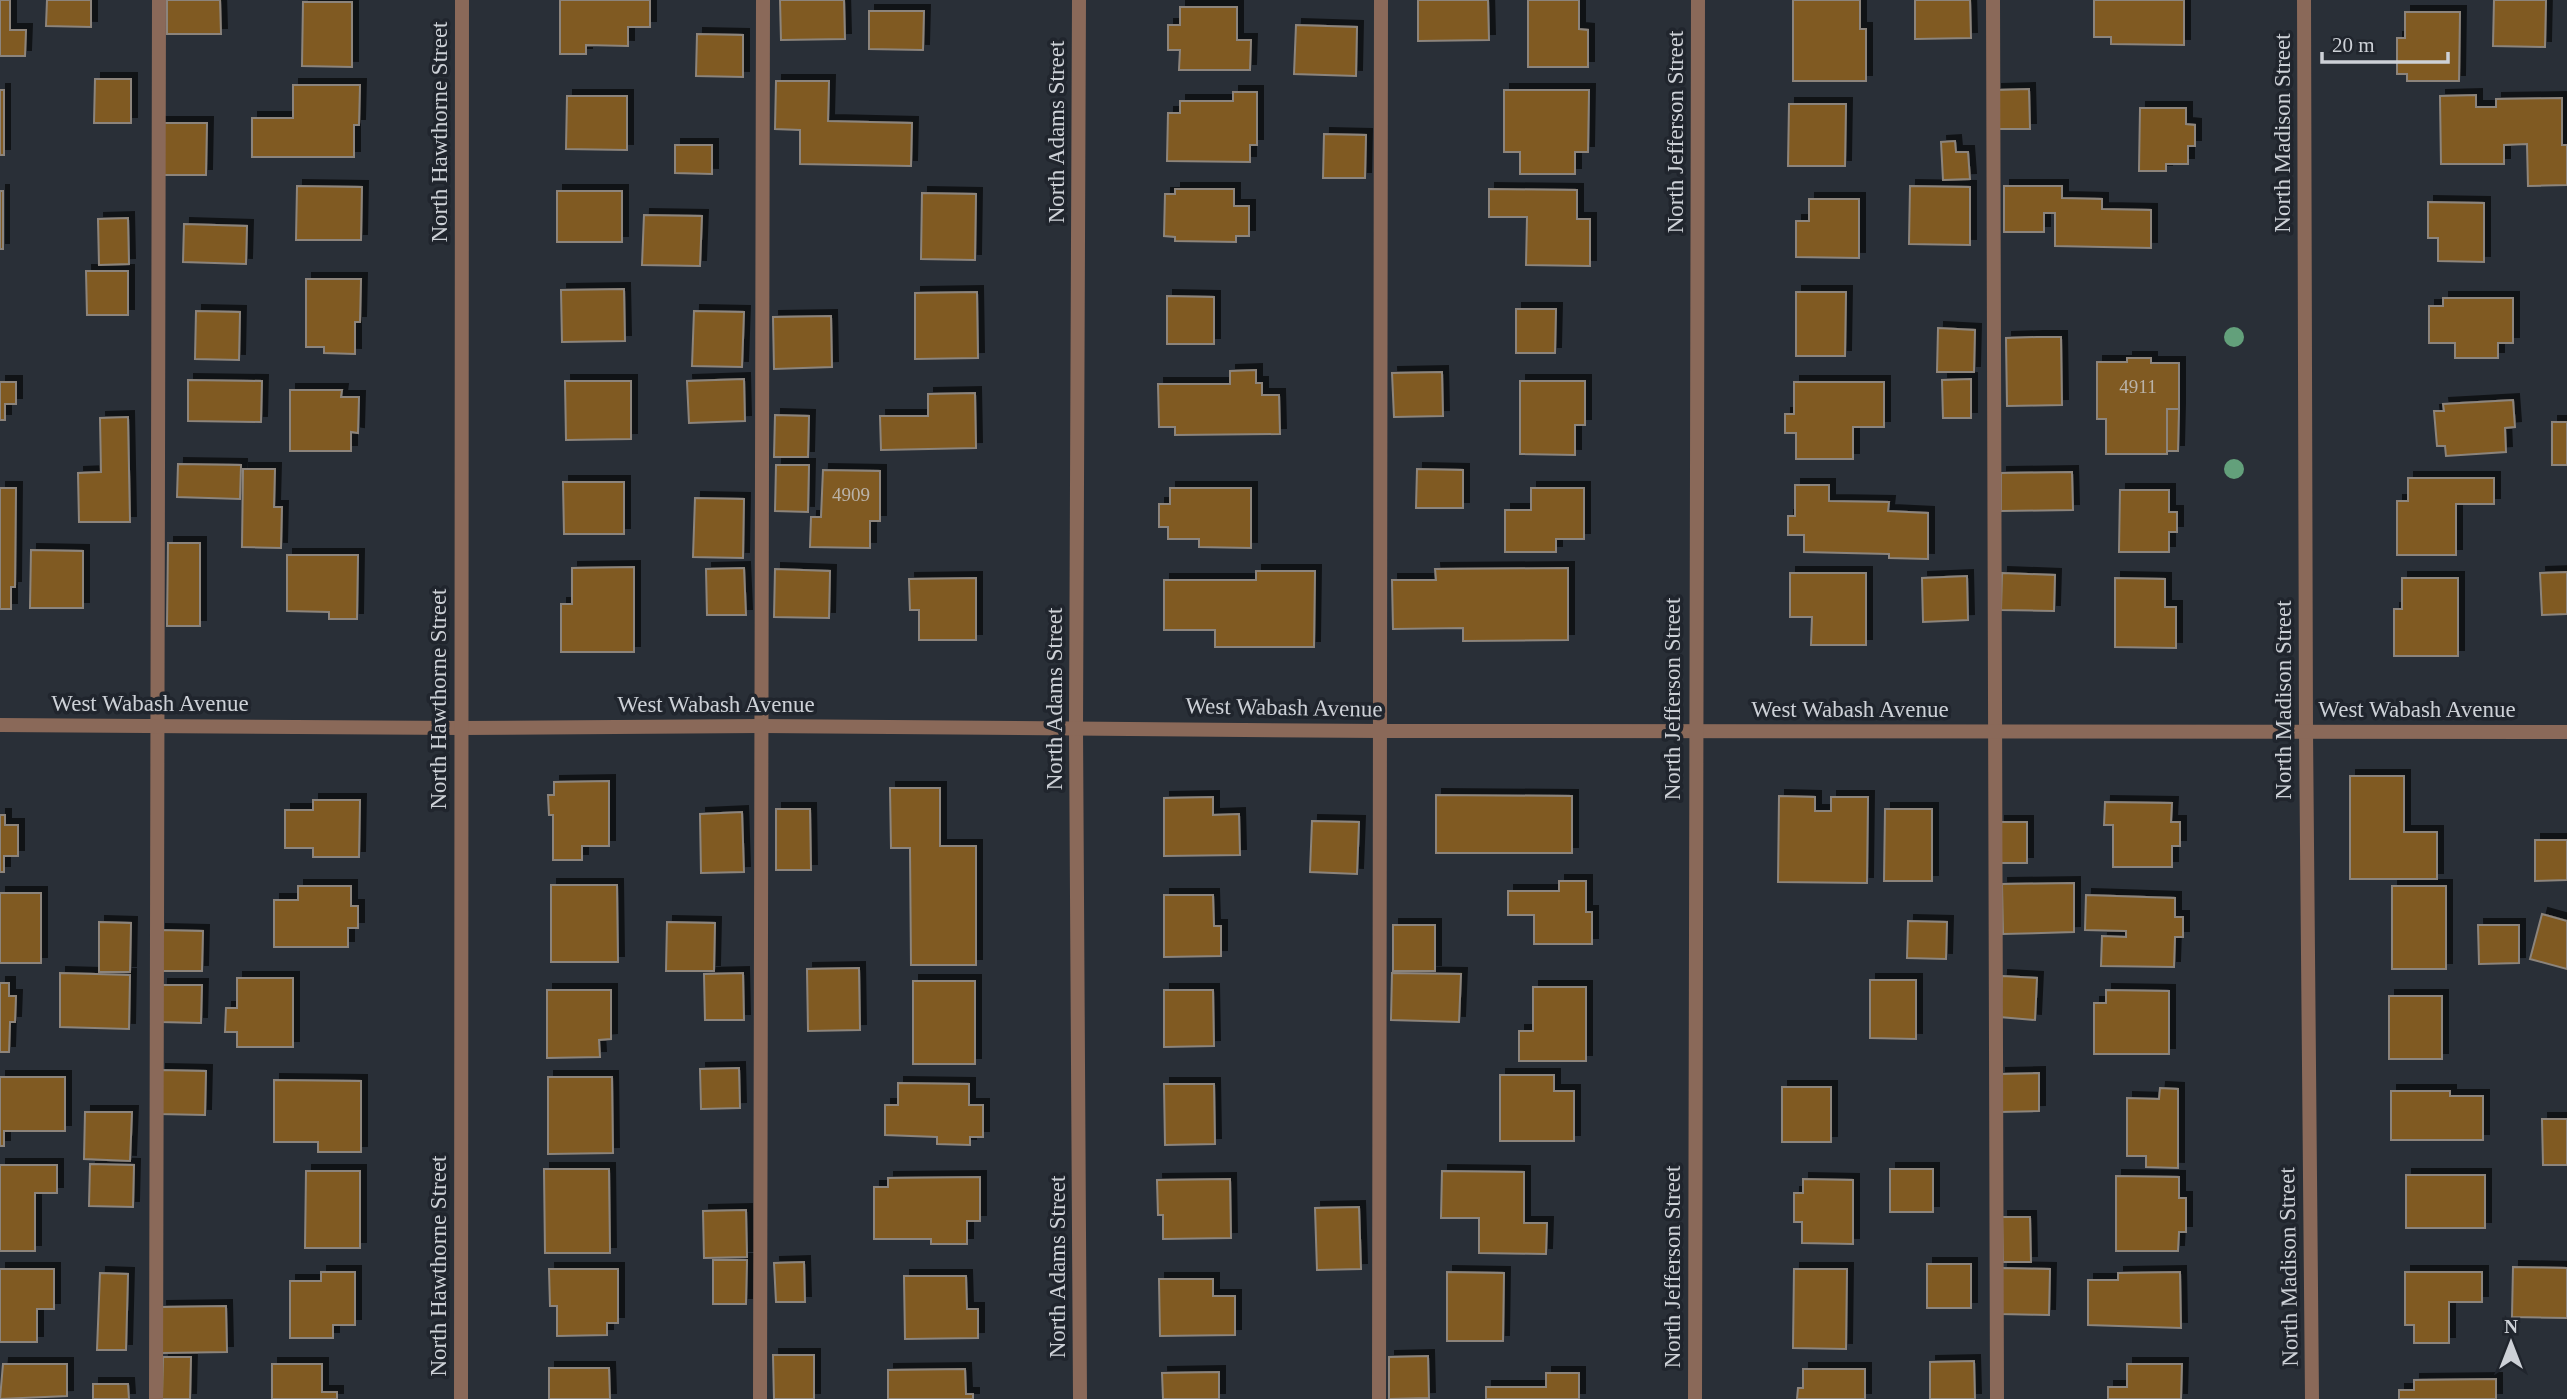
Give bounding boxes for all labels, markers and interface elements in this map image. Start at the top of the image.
street label: North Hawthorne Street [427,21,452,243]
scale bar [2322,21,2448,65]
street label: North Jefferson Street [1663,30,1688,233]
street label: North Madison Street [2270,33,2295,233]
text: 20 m [2332,33,2375,57]
street label: North Adams Street [1044,40,1069,223]
house number: 4911 [2119,376,2157,397]
house number: 4909 [832,484,870,505]
street label: North Hawthorne Street [426,588,451,810]
street label: North Jefferson Street [1660,597,1685,800]
street label: North Madison Street [2271,600,2296,800]
street label: North Adams Street [1042,607,1067,790]
street label: West Wabash Avenue [51,691,249,716]
street label: West Wabash Avenue [617,692,815,717]
street label: West Wabash Avenue [1185,693,1383,722]
street label: West Wabash Avenue [1751,697,1949,722]
street label: West Wabash Avenue [2318,697,2516,722]
street label: North Hawthorne Street [426,1155,451,1377]
street label: North Jefferson Street [1660,1165,1685,1368]
street label: North Madison Street [2274,1167,2303,1367]
street label: North Adams Street [1045,1175,1070,1358]
north arrow [2476,1308,2546,1378]
text: N [2504,1316,2518,1337]

